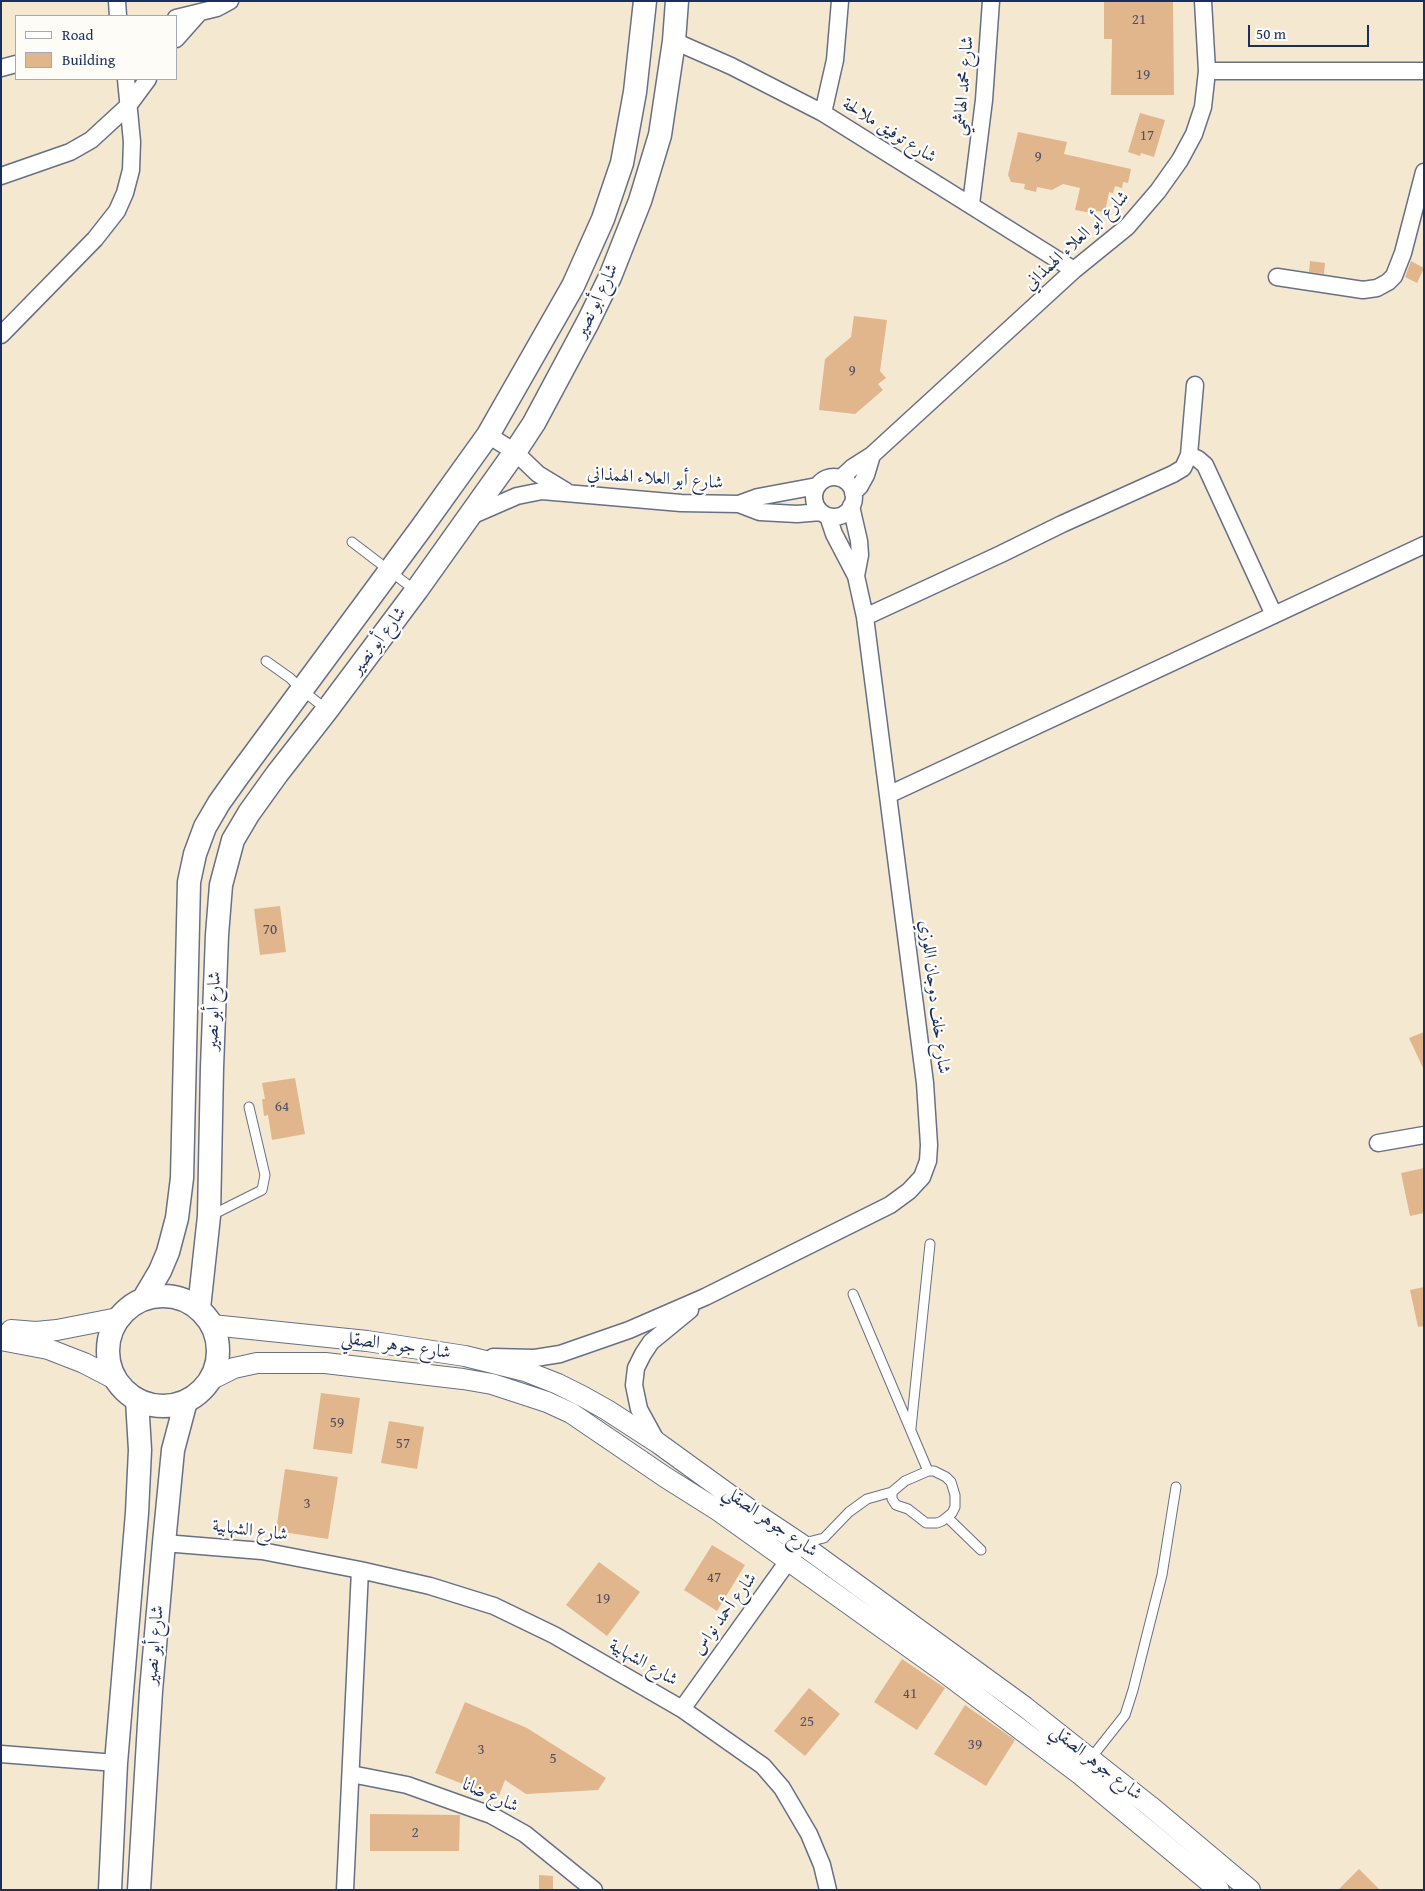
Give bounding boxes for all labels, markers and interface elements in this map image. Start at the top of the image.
house number: 21 [1132,11,1146,29]
legend [15,15,178,80]
scale bar [1250,15,1371,47]
text: 50 m [1256,23,1286,44]
text: Road [62,24,93,45]
street label: شارع محمد الهاشمي [949,35,979,137]
text: Building [62,49,115,70]
house number: 19 [1136,66,1150,84]
street label: شارع توفيق ملالحة [838,93,940,169]
house number: 17 [1140,127,1154,145]
house number: 9 [1034,148,1042,166]
street label: شارع أبو العلاء الهمذاني [1020,187,1134,295]
street label: شارع أبو نصير [570,260,624,342]
house number: 9 [848,362,856,380]
street label: شارع أبو العلاء الهمذاني [586,463,724,495]
street label: شارع أبو نصير [347,603,411,679]
street label: شارع خلف دوجان اللوزي [914,919,954,1075]
house number: 70 [263,921,277,939]
street label: شارع أبو نصير [202,971,226,1051]
house number: 64 [275,1098,289,1116]
street label: شارع جوهر الصقلي [340,1328,452,1364]
house number: 59 [330,1414,344,1432]
house number: 57 [396,1435,410,1453]
street label: شارع جوهر الصقلي [719,1482,821,1562]
house number: 3 [303,1495,311,1513]
street label: شارع الشهابية [211,1516,289,1546]
street label: شارع أحمد نواس [688,1569,762,1659]
house number: 47 [707,1569,721,1587]
house number: 19 [596,1590,610,1608]
street label: شارع أبو نصير [141,1605,169,1685]
street label: شارع الشهابية [605,1635,681,1691]
house number: 41 [903,1685,917,1703]
house number: 25 [800,1713,814,1731]
street label: شارع جوهر الصقلي [1046,1721,1146,1805]
house number: 39 [968,1736,982,1754]
house number: 3 [477,1741,485,1759]
house number: 5 [549,1750,557,1768]
street label: شارع ضانا [458,1774,522,1818]
house number: 2 [411,1824,419,1842]

